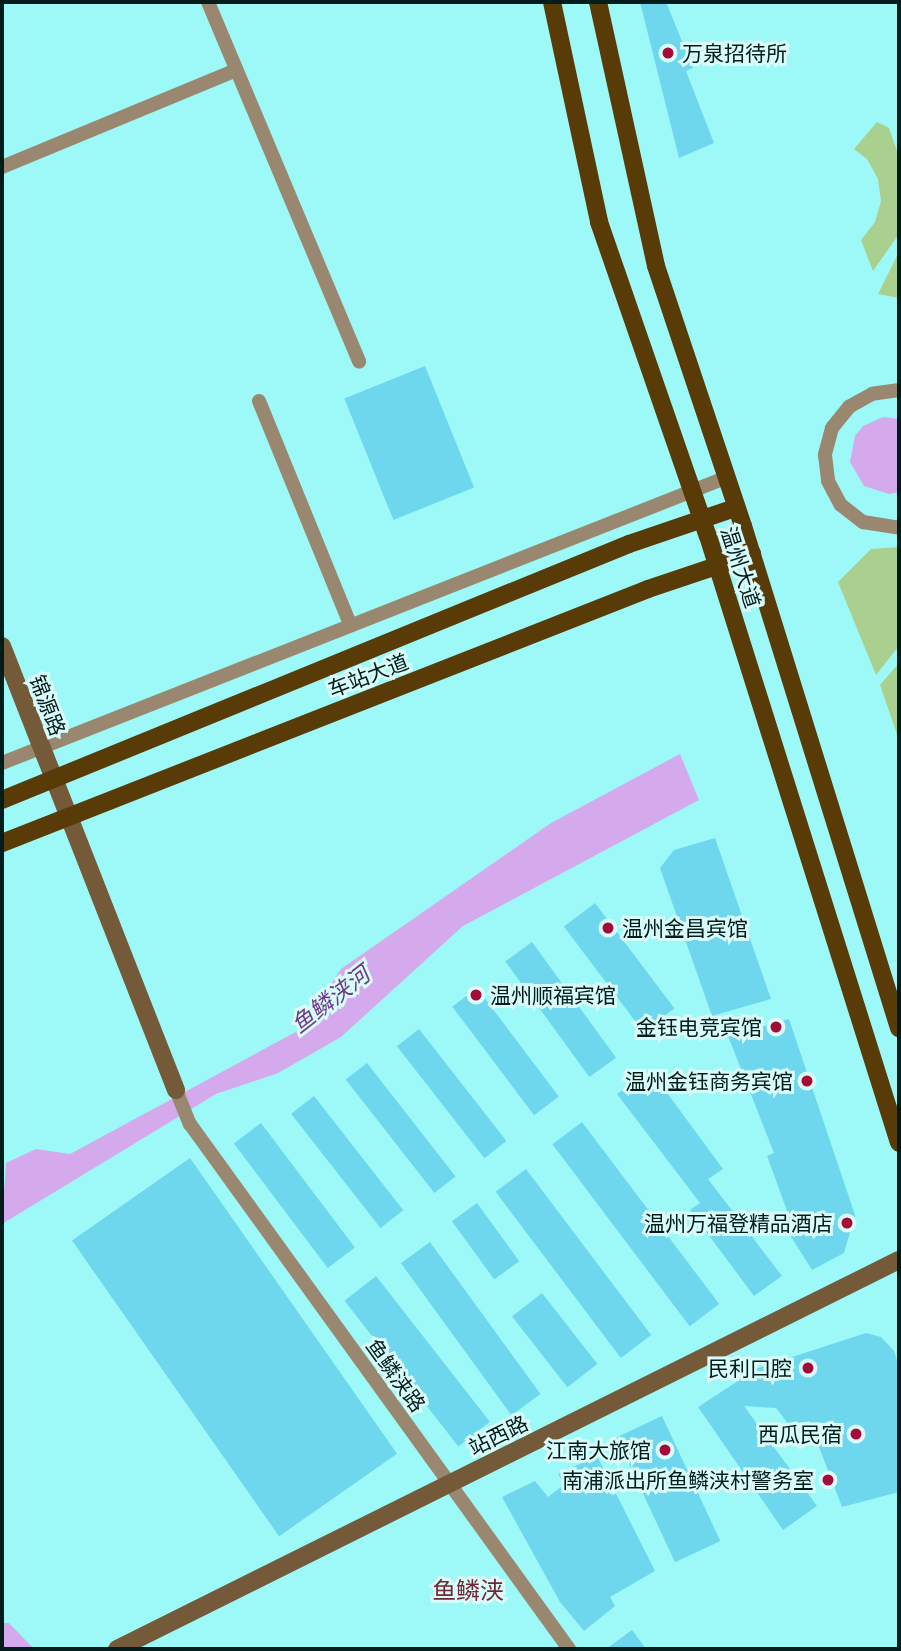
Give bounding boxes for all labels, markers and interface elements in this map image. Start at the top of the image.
place label: 万泉招待所 [682,40,787,66]
marker: 万泉招待所 [660,45,676,61]
street label: 温州大道 [716,523,766,611]
street label: 车站大道 [324,648,412,702]
street label: 锦源路 [25,671,71,739]
place label: 温州金昌宾馆 [622,915,748,941]
marker: 温州金昌宾馆 [600,920,616,936]
water label: 鱼鳞浃河 [285,960,375,1038]
place label: 温州顺福宾馆 [490,982,616,1008]
marker: 温州顺福宾馆 [468,987,484,1003]
place label: 金钰电竞宾馆 [636,1014,762,1040]
marker: 金钰电竞宾馆 [768,1019,784,1035]
place label: 温州金钰商务宾馆 [625,1068,793,1094]
marker: 温州金钰商务宾馆 [799,1073,815,1089]
place label: 温州万福登精品酒店 [644,1210,833,1236]
marker: 温州万福登精品酒店 [839,1215,855,1231]
street label: 鱼鳞浃路 [361,1334,431,1416]
place label: 民利口腔 [708,1355,792,1381]
marker: 民利口腔 [798,1358,818,1378]
street label: 站西路 [464,1410,532,1460]
place label: 西瓜民宿 [758,1421,842,1447]
marker: 西瓜民宿 [848,1426,864,1442]
place label: 江南大旅馆 [546,1437,651,1463]
marker: 江南大旅馆 [657,1442,673,1458]
place label: 南浦派出所鱼鳞浃村警务室 [562,1467,814,1493]
marker: 南浦派出所鱼鳞浃村警务室 [820,1472,836,1488]
district label: 鱼鳞浃 [432,1576,504,1604]

